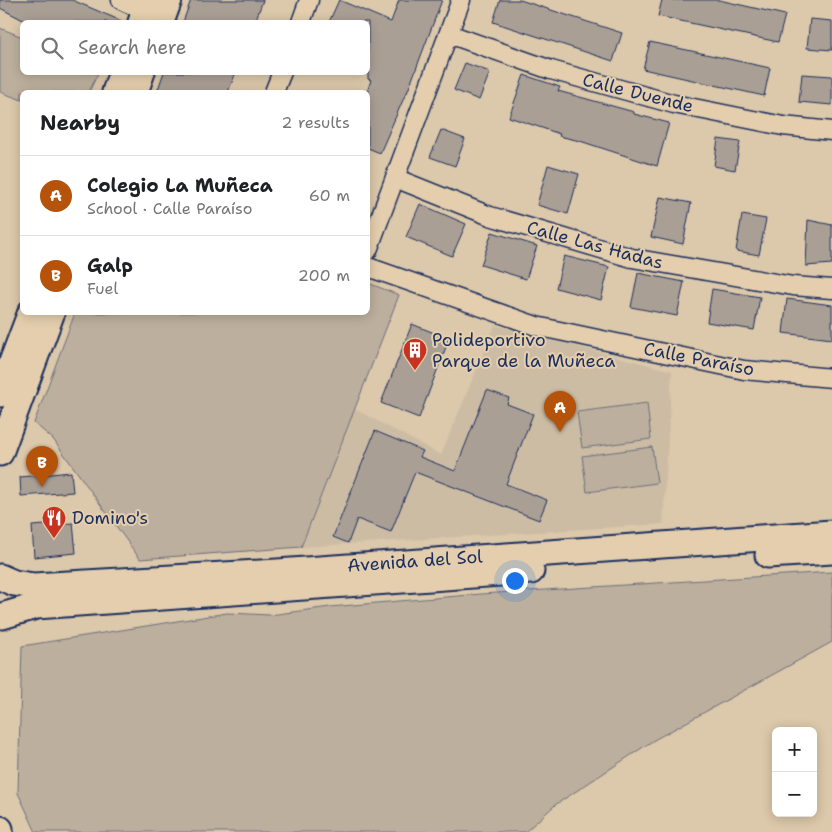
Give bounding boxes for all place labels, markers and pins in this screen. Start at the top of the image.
place label: Polideportivo Parque de la Muñeca [432,328,616,373]
building icon: Polideportivo Parque de la Muñeca [402,337,428,371]
pin: A [544,391,576,432]
pin: B [26,446,58,487]
restaurant icon: Domino's [41,505,67,539]
place label: Domino's [72,506,148,530]

